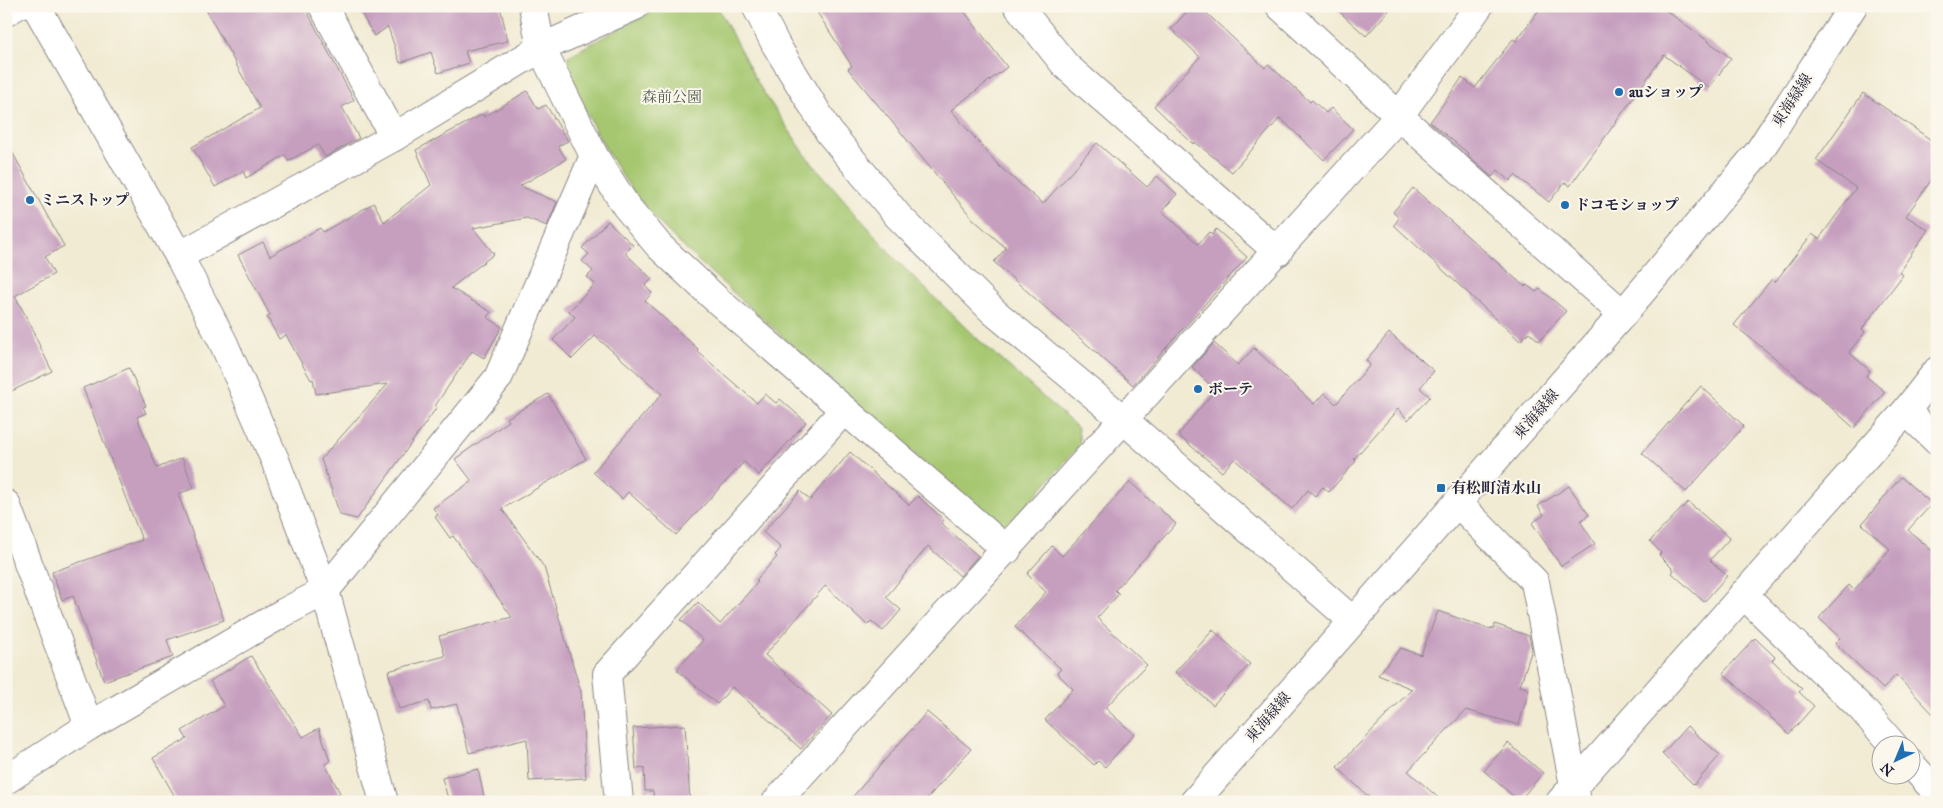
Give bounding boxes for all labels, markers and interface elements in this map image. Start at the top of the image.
street label: 東海緑線 [1768,70,1816,130]
place label: auショップ [1629,83,1703,101]
marker: auショップ [1613,86,1625,98]
park label: 森前公園 [642,88,702,106]
place label: ミニストップ [40,191,130,209]
marker: ミニストップ [24,194,36,206]
place label: ドコモショップ [1575,196,1679,214]
marker: ドコモショップ [1559,199,1571,211]
place label: ボーテ [1208,380,1253,398]
marker: ボーテ [1192,383,1204,395]
street label: 東海緑線 [1510,385,1562,443]
place label: 有松町清水山 [1451,479,1541,497]
marker: 有松町清水山 [1435,482,1447,494]
street label: 東海緑線 [1242,688,1294,746]
north arrow [1870,736,1920,786]
text: N [1877,759,1897,779]

